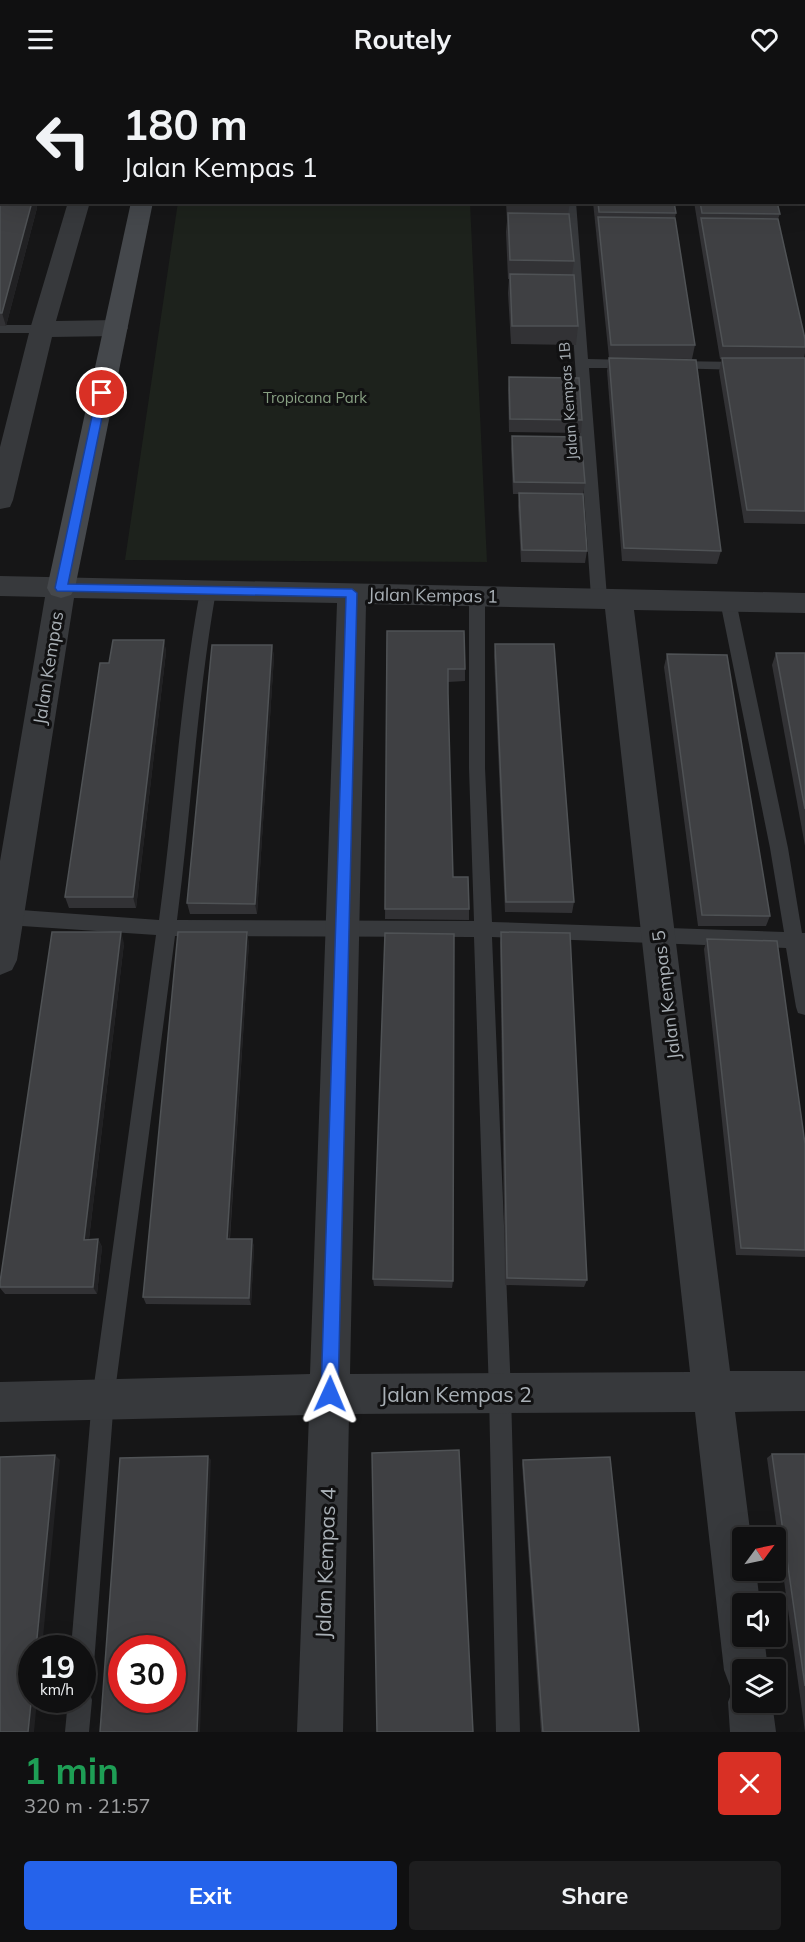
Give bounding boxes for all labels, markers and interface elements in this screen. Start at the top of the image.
text: Routely [354,22,451,56]
icon: menu [24,23,57,56]
icon: heart [748,23,781,56]
text: 180 m [123,98,248,151]
icon: left [24,102,102,180]
text: Jalan Kempas 1 [123,150,318,184]
street label: Jalan Kempas 1B [554,341,582,461]
pin [76,367,127,418]
icon: arrive [85,376,118,409]
park label: Tropicana Park [263,388,367,407]
street label: Jalan Kempas 1 [368,582,498,608]
street label: Jalan Kempas [28,610,68,726]
street label: Jalan Kempas 5 [647,929,685,1061]
position arrow [298,1362,362,1426]
street label: Jalan Kempas 2 [380,1381,532,1407]
street label: Jalan Kempas 4 [309,1486,341,1639]
north arrow [732,1527,786,1581]
map controls [732,1527,786,1713]
button: sound [732,1593,786,1647]
speed limit sign: 30 [108,1635,186,1713]
text: 19 [39,1648,75,1686]
button: layers [732,1659,786,1713]
text: km/h [40,1680,74,1699]
text: 1 min [24,1748,119,1793]
button: close [718,1752,781,1815]
text: 320 m · 21:57 [24,1793,150,1818]
button: Exit [24,1861,397,1930]
button: Share [409,1861,781,1930]

